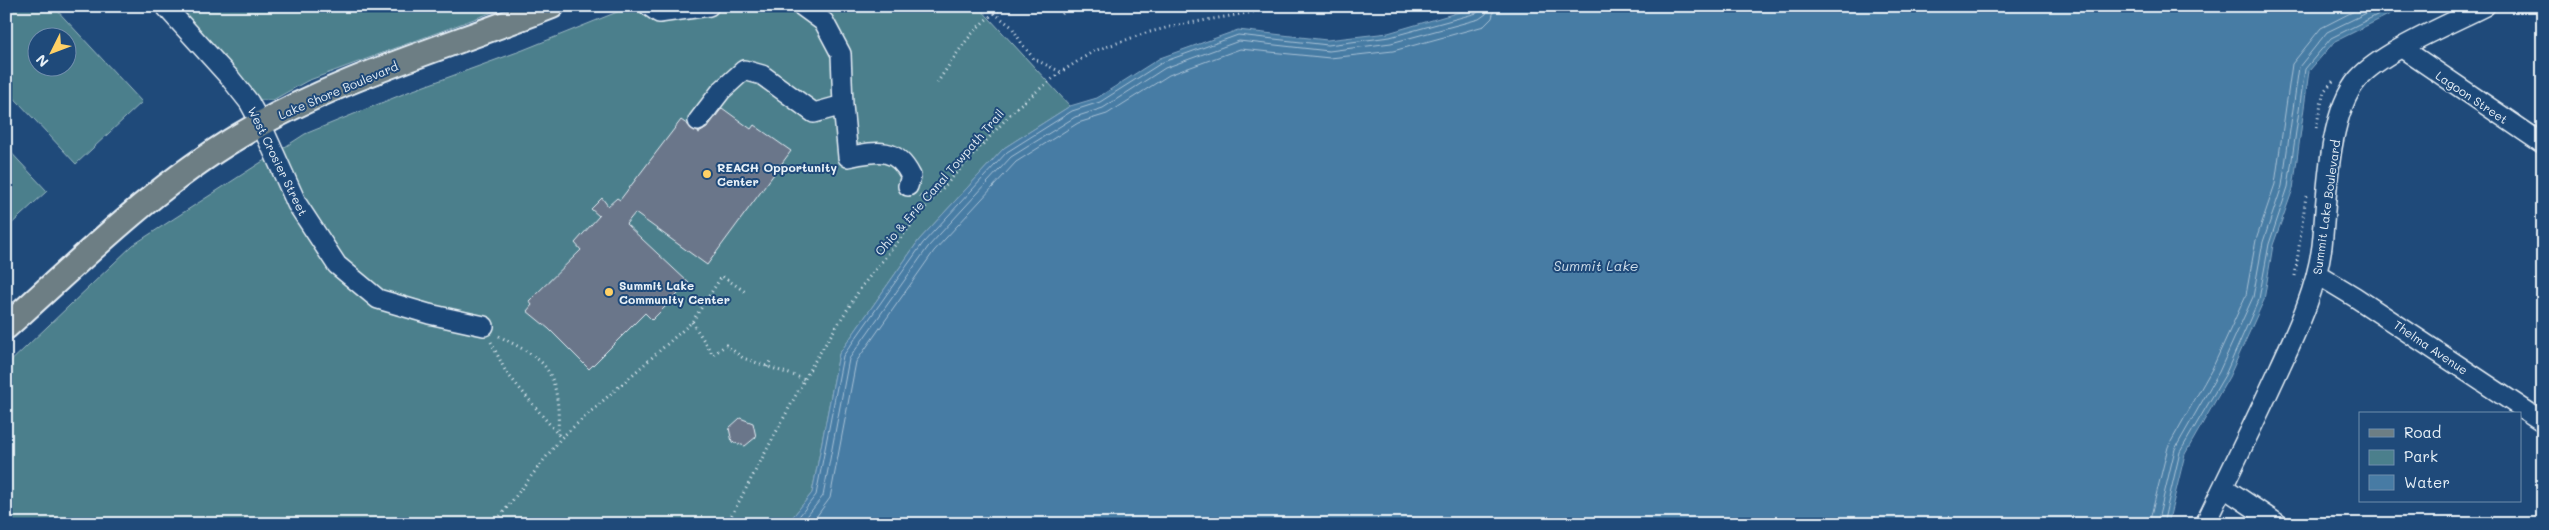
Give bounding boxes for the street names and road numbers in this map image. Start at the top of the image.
street label: Lake Shore Boulevard [276,57,401,122]
street label: Lagoon Street [2433,67,2511,127]
street label: West Crosier Street [245,104,311,218]
street label: Ohio & Erie Canal Towpath Trail [871,105,1007,259]
street label: Summit Lake Boulevard [2309,138,2343,275]
street label: Thelma Avenue [2391,316,2471,378]

